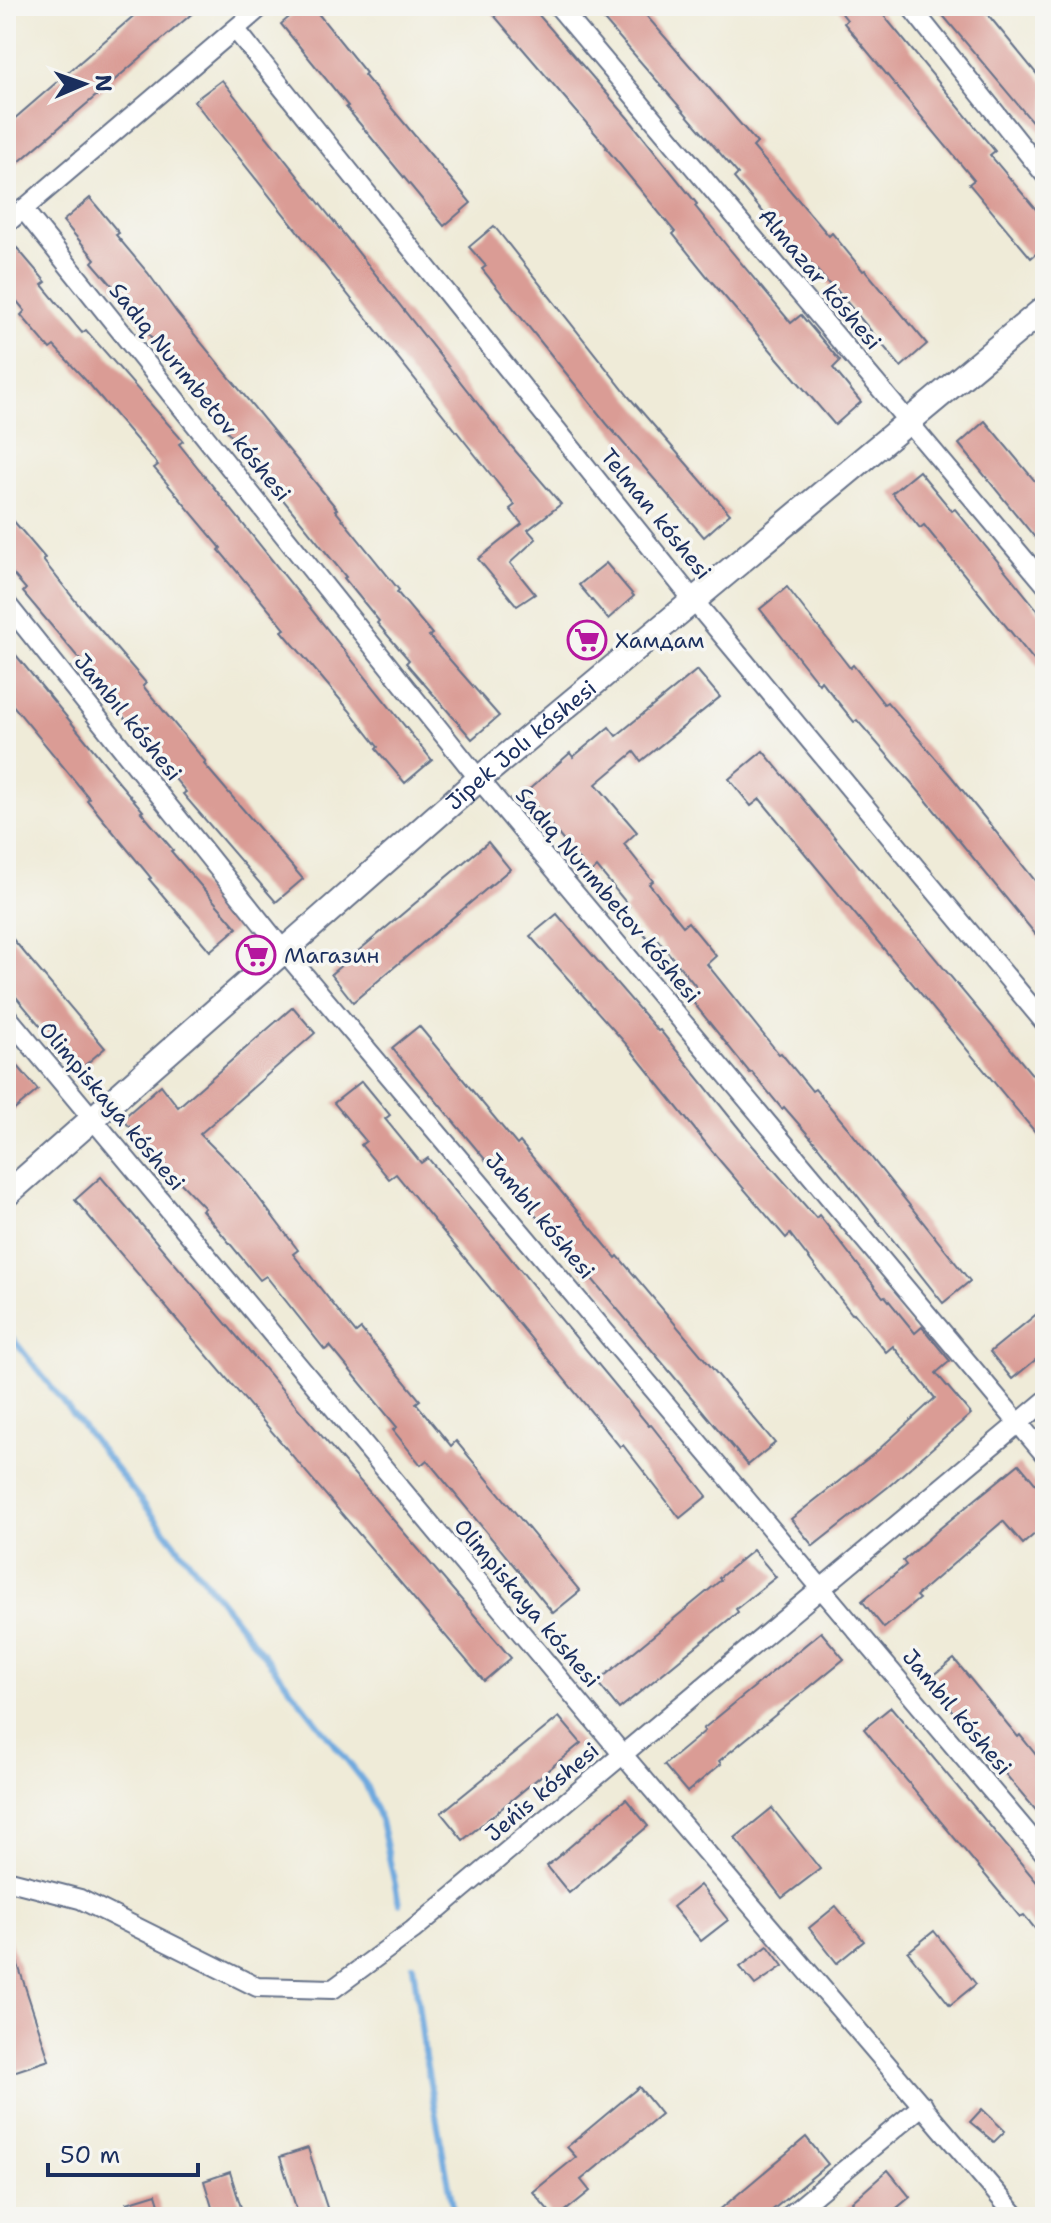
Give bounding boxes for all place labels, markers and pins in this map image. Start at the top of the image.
supermarket icon: Хамдам [566,619,608,661]
place label: Хамдам [615,626,704,655]
supermarket icon: Магазин [235,934,277,976]
place label: Магазин [284,941,380,970]

